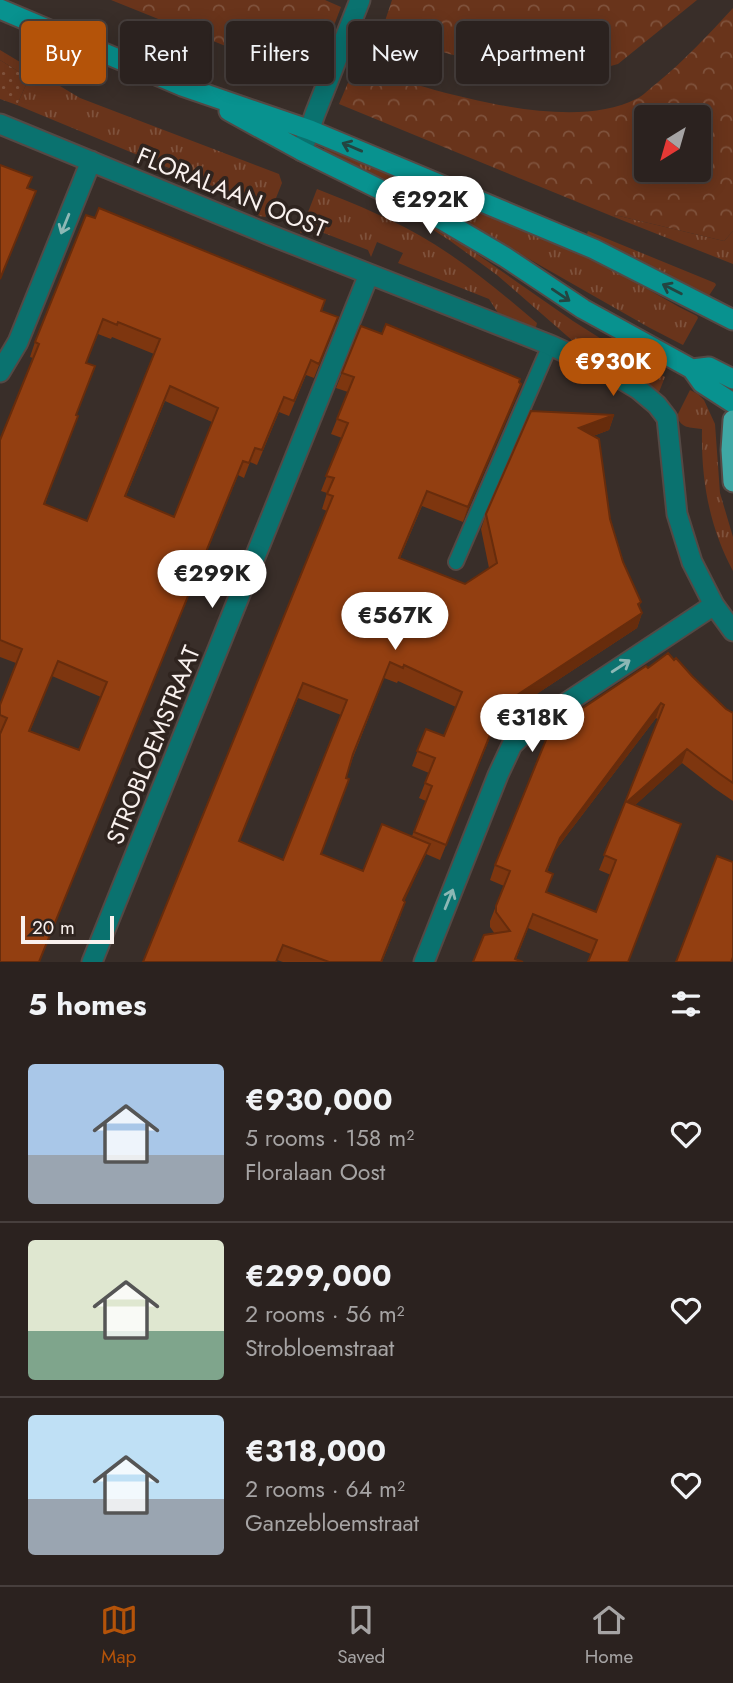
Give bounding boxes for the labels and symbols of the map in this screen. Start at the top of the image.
north arrow [634,105,710,182]
street label: FLORALAAN OOST [132,138,332,246]
one-way arrow [342,140,363,153]
pin: €292K [381,176,479,236]
one-way arrow [58,213,71,235]
one-way arrow [662,282,683,295]
one-way arrow [551,288,571,302]
pin: €930K [564,338,662,398]
pin: €299K [163,550,261,610]
pin: €567K [346,592,444,652]
street label: STROBLOEMSTRAAT [97,640,209,850]
one-way arrow [611,659,631,673]
pin: €318K [483,694,581,754]
one-way arrow [443,888,456,910]
scale bar [21,913,114,945]

